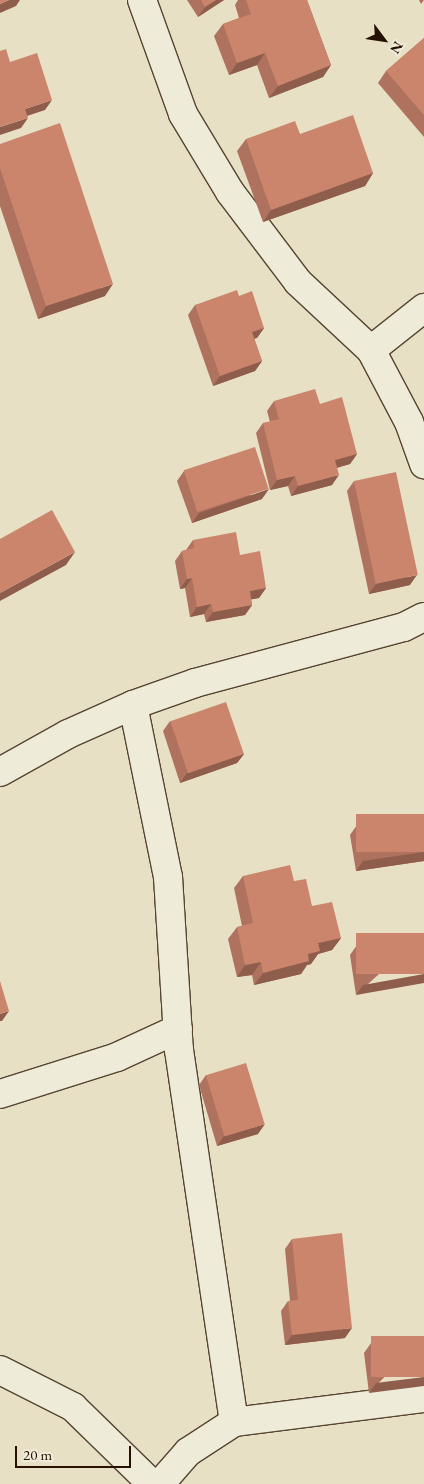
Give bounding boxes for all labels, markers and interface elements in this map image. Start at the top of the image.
north arrow [359,15,409,65]
text: N [386,38,407,57]
scale bar [18,1436,134,1468]
text: 20 m [23,1445,52,1464]

